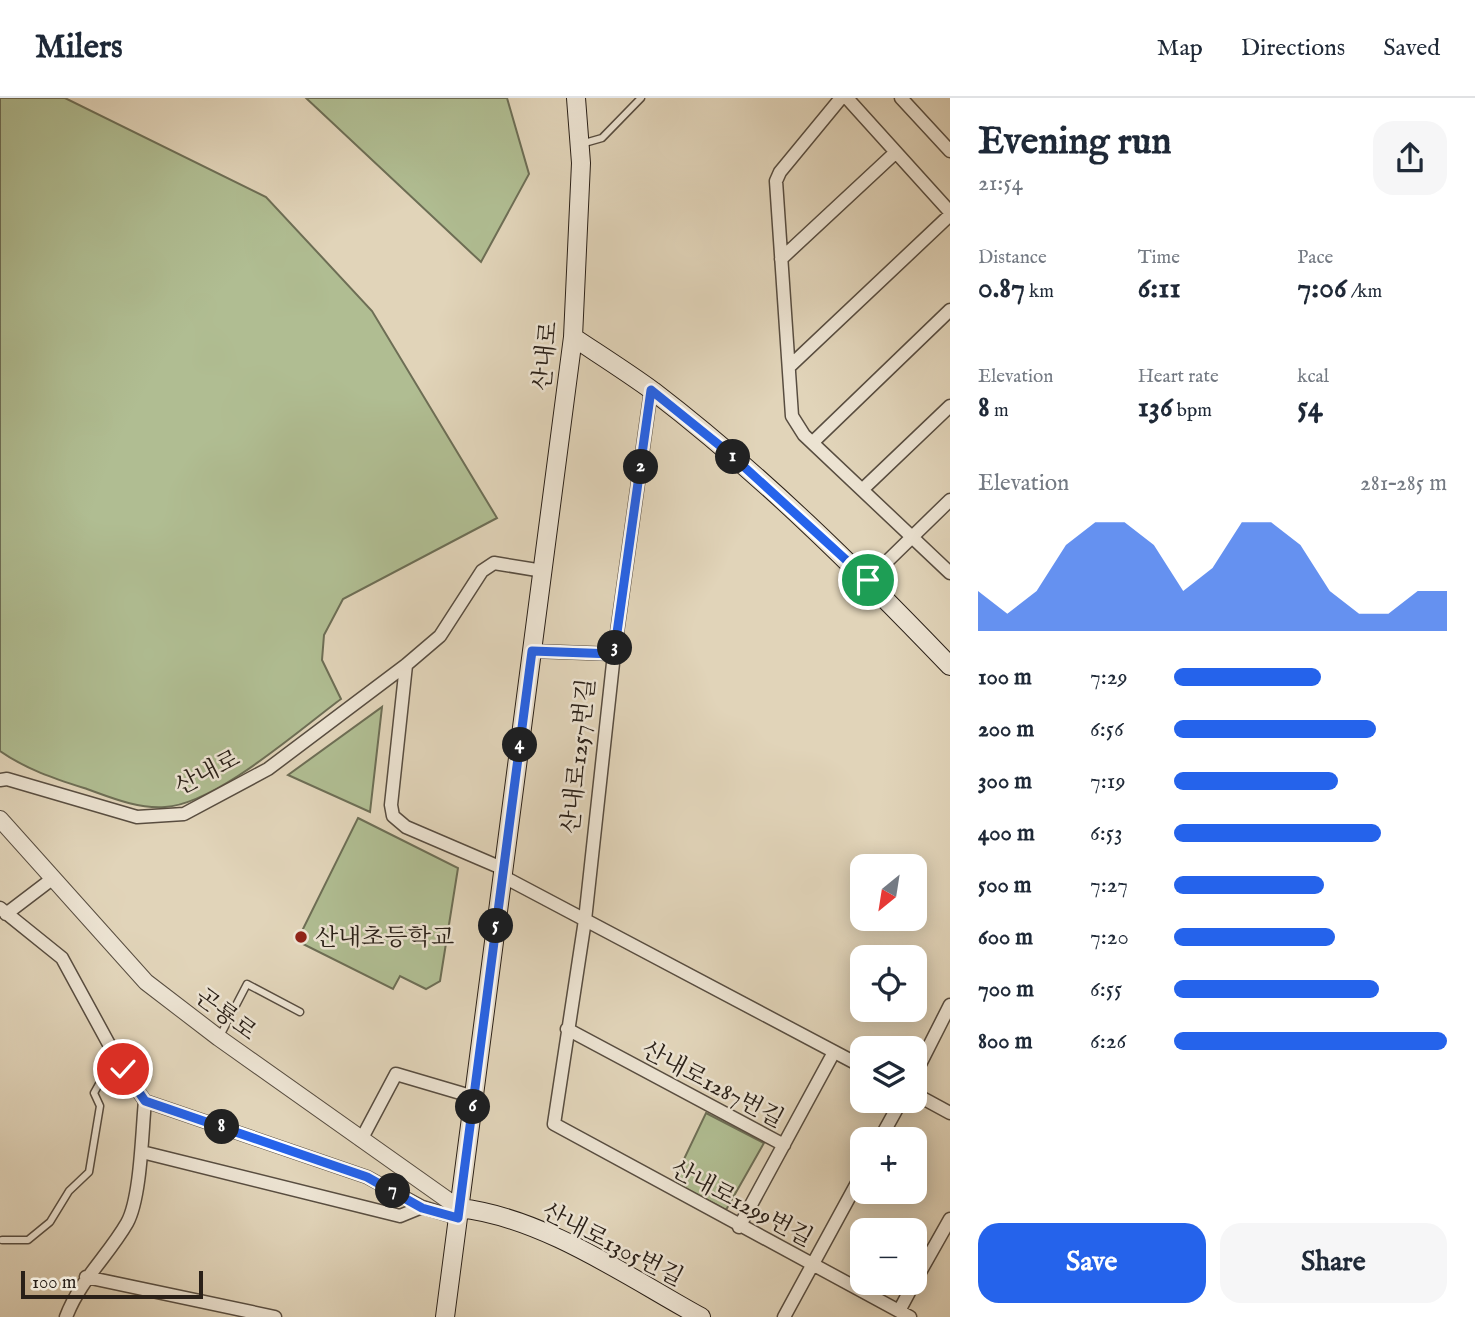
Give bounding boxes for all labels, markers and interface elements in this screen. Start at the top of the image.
text: Milers [35,27,123,69]
text: Map [1157,33,1203,64]
text: Directions [1241,33,1345,64]
text: Saved [1383,33,1440,64]
text: Evening run [978,119,1172,167]
button: share [1373,121,1447,195]
text: 21:54 [978,169,1023,198]
text: Distance [978,246,1047,270]
text: Time [1138,246,1180,270]
text: Pace [1297,246,1333,270]
text: 0.87 [978,270,1025,308]
text: 6:11 [1138,270,1181,308]
text: 7:06 [1297,270,1347,308]
text: km [1025,280,1054,304]
text: /km [1347,280,1382,304]
street label: 산내로 [527,320,566,392]
text: Elevation [978,365,1053,389]
text: Heart rate [1138,365,1219,389]
text: kcal [1297,365,1329,389]
text: 8 [978,389,990,427]
text: 136 [1138,389,1173,427]
text: 54 [1297,389,1323,427]
text: m [990,399,1009,423]
text: bpm [1173,399,1212,423]
pin: 1 [716,440,750,474]
text: 1 [729,444,736,468]
pin: 2 [624,450,658,484]
text: 2 [636,454,645,478]
text: Elevation [978,469,1069,498]
text: 281–285 m [1360,469,1447,498]
pin [838,550,898,610]
icon: arrive [849,561,887,599]
pin: 3 [598,630,632,666]
text: 3 [611,635,618,659]
text: 100 m [978,663,1032,692]
text: 7:29 [1090,663,1128,692]
street label: 산내로1257번길 [556,677,603,835]
text: 200 m [978,715,1034,744]
text: 6:56 [1090,715,1124,744]
pin: 4 [503,728,538,762]
text: 4 [515,732,524,756]
street label: 산내로 [170,744,246,803]
text: 300 m [978,767,1032,796]
text: 7:19 [1090,767,1125,796]
text: 400 m [978,819,1035,848]
text: 6:53 [1090,819,1123,848]
north arrow [850,854,928,931]
map controls [850,854,927,1295]
text: 500 m [978,871,1032,900]
text: 7:27 [1090,871,1128,900]
pin: 5 [478,908,514,944]
text: 5 [492,913,499,937]
place label: 산내초등학교 [315,923,454,954]
text: 600 m [978,923,1033,952]
text: 7:20 [1090,923,1129,952]
marker: 산내초등학교 [293,929,309,945]
button: locate [850,945,927,1022]
text: 700 m [978,975,1034,1004]
text: 6:55 [1090,975,1122,1004]
street label: 곤룡로 [188,982,262,1049]
text: 800 m [978,1027,1032,1056]
text: 6:26 [1090,1027,1126,1056]
street label: 산내로1287번길 [636,1035,789,1136]
button: layers [850,1036,927,1113]
pin [93,1039,153,1099]
icon: check [104,1050,142,1088]
pin: 6 [456,1090,490,1124]
text: 6 [468,1094,477,1118]
pin: 8 [204,1110,240,1144]
text: 8 [218,1114,225,1138]
button: + [850,1127,927,1204]
street label: 산내로1299번길 [665,1154,818,1255]
pin: 7 [376,1174,410,1208]
text: 7 [388,1178,397,1202]
street label: 산내로1305번길 [537,1196,688,1294]
button: − [850,1218,927,1295]
button: Save [978,1223,1206,1303]
button: Share [1220,1223,1447,1303]
scale bar [21,1268,203,1300]
text: 100 m [32,1271,76,1295]

